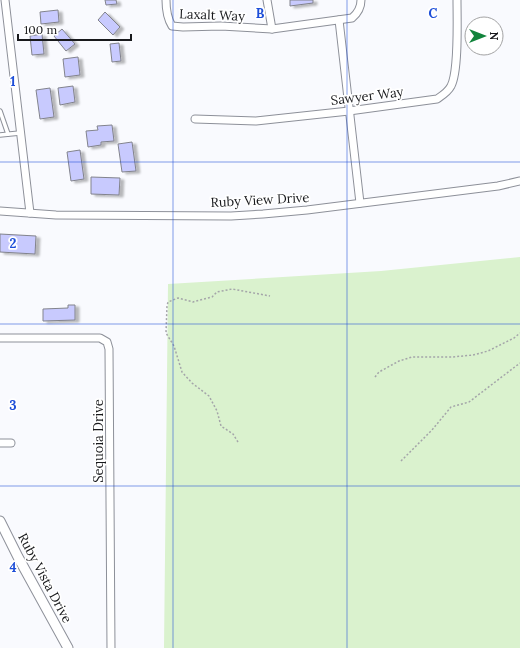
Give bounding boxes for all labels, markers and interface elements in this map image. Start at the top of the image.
street label: Laxalt Way [179,5,245,25]
text: B [256,5,265,22]
text: C [429,5,438,22]
scale bar [18,16,131,42]
north arrow [464,16,504,56]
text: 100 m [24,22,57,37]
text: N [487,32,501,41]
text: 1 [10,73,16,90]
street label: Sawyer Way [330,83,404,109]
street label: Ruby View Drive [210,189,310,211]
text: 2 [10,235,17,252]
text: 3 [9,397,17,414]
street label: Sequoia Drive [90,399,107,483]
street label: Ruby Vista Drive [14,530,76,626]
text: 4 [9,559,17,576]

